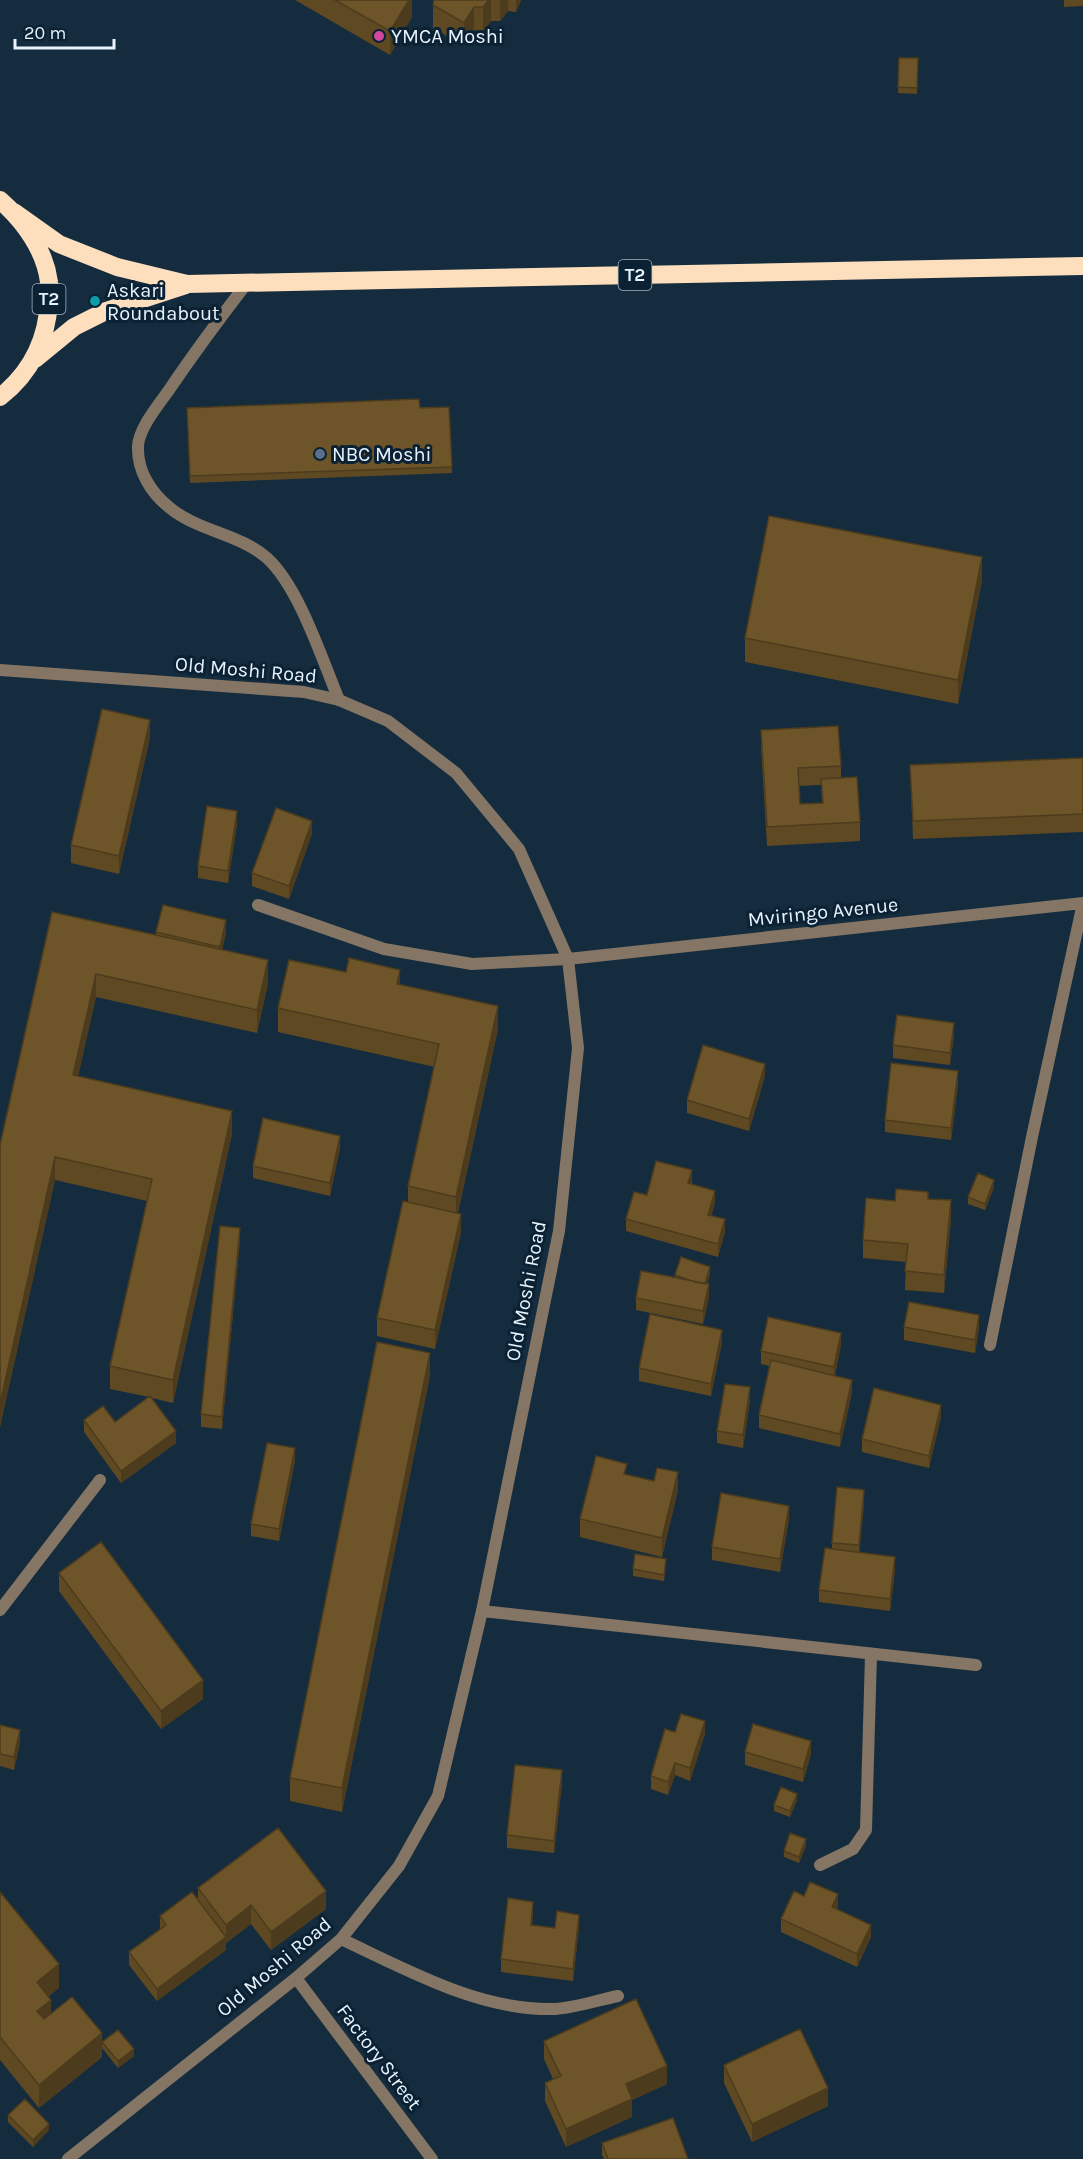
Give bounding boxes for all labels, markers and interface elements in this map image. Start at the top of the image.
scale bar [15,12,114,50]
text: 20 m [24,22,66,44]
place label: YMCA Moshi [391,25,504,48]
marker: YMCA Moshi [372,29,386,43]
road number: T2 [618,260,652,290]
place label: Askari Roundabout [107,279,220,325]
road number: T2 [32,284,66,314]
marker: Askari Roundabout [88,294,102,308]
place label: NBC Moshi [332,443,432,466]
marker: NBC Moshi [313,447,327,461]
street label: Old Moshi Road [174,652,318,688]
street label: Mviringo Avenue [747,893,899,931]
street label: Old Moshi Road [501,1219,551,1363]
street label: Old Moshi Road [212,1912,336,2022]
street label: Factory Street [332,2000,426,2115]

